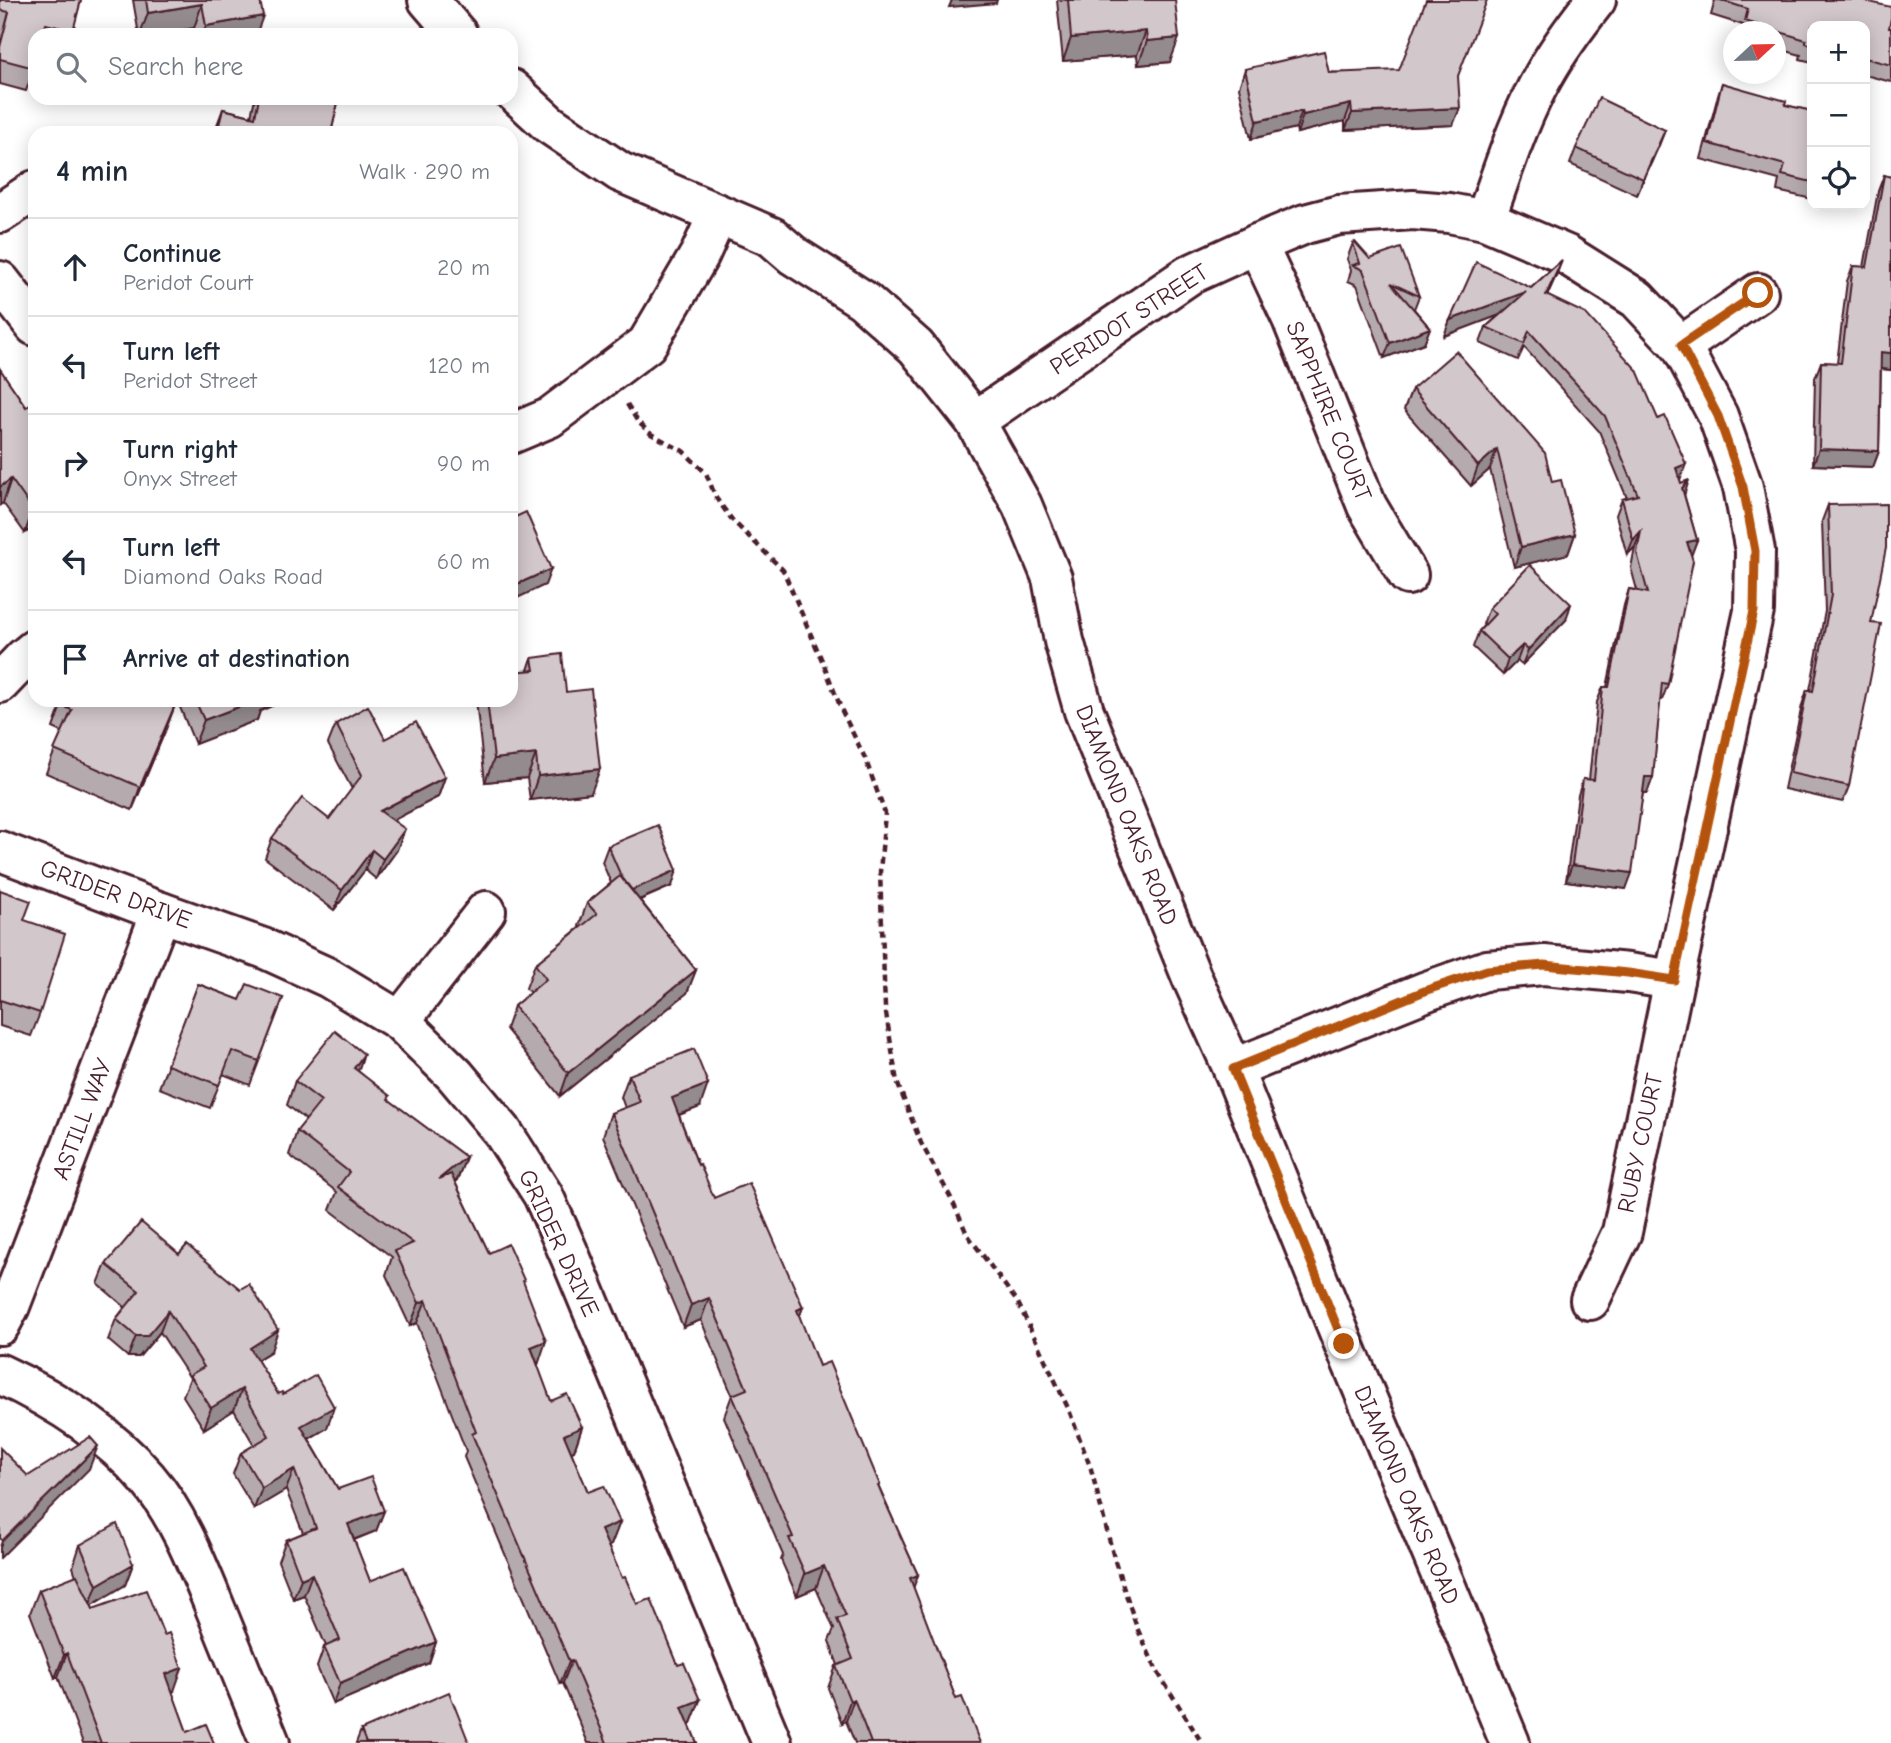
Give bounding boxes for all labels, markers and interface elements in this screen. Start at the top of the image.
north arrow [1723,21,1786,84]
map controls [1807,21,1870,210]
button: + [1807,21,1870,84]
search box [28,28,518,105]
icon: search [52,48,90,86]
text: Search here [108,52,243,82]
button: − [1807,84,1870,147]
button: locate [1807,147,1870,210]
text: 4 min [56,154,128,189]
text: Walk · 290 m [359,158,490,185]
text: Continue [123,239,221,269]
icon: ahead [56,248,94,286]
text: 20 m [437,254,490,281]
street label: PERIDOT STREET [1045,257,1214,381]
text: Peridot Court [123,269,253,296]
route start [1742,277,1773,308]
street label: SAPPHIRE COURT [1280,317,1378,505]
text: Turn left [123,337,220,367]
icon: left [56,346,94,384]
text: 120 m [428,352,490,379]
text: Peridot Street [123,367,257,394]
text: Turn right [123,435,237,465]
icon: right [56,444,94,482]
text: 90 m [437,450,490,477]
text: Onyx Street [123,465,237,492]
text: Turn left [123,533,220,563]
icon: left [56,542,94,580]
text: 60 m [437,548,490,575]
text: Diamond Oaks Road [123,563,323,590]
icon: arrive [56,640,94,678]
text: Arrive at destination [123,644,350,674]
street label: DIAMOND OAKS ROAD [1070,701,1184,929]
street label: GRIDER DRIVE [37,854,195,934]
street label: ASTILL WAY [46,1054,118,1184]
street label: RUBY COURT [1612,1070,1669,1215]
street label: GRIDER DRIVE [513,1165,605,1321]
route end [1328,1328,1359,1359]
street label: DIAMOND OAKS ROAD [1348,1381,1466,1609]

